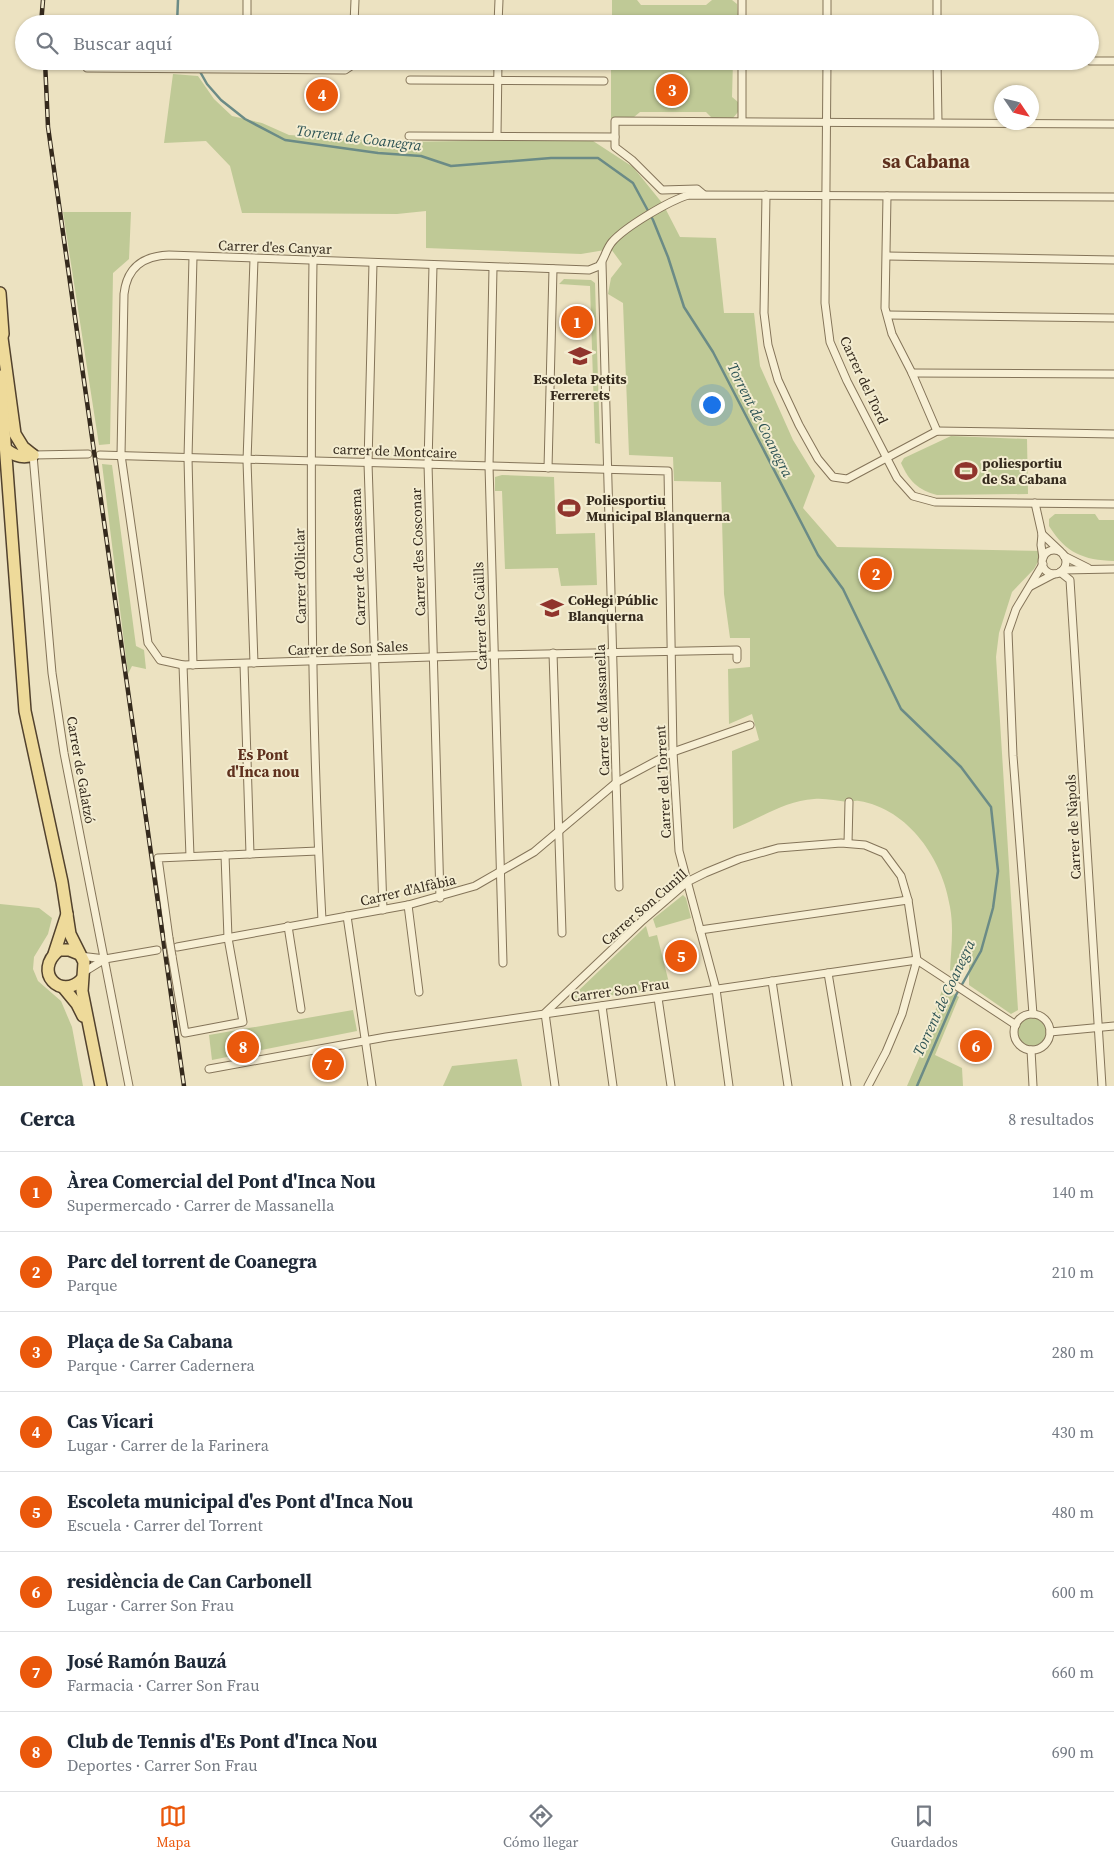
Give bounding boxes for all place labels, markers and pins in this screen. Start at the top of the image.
pin: 3 [656,71,688,109]
pin: 4 [306,76,338,114]
pin: 1 [561,303,593,341]
school or university icon: Escoleta Petits Ferrerets [567,343,593,369]
place label: Escoleta Petits Ferrerets [533,369,627,405]
place label: poliesportiu de Sa Cabana [982,453,1067,489]
sports icon: poliesportiu de Sa Cabana [953,458,979,484]
place label: Poliesportiu Municipal Blanquerna [586,490,731,526]
sports icon: Poliesportiu Municipal Blanquerna [556,495,582,521]
pin: 2 [860,555,892,593]
place label: Col·legi Públic Blanquerna [568,590,658,626]
school or university icon: Col·legi Públic Blanquerna [539,595,565,621]
pin: 5 [665,937,697,975]
pin: 6 [960,1027,992,1065]
pin: 8 [227,1028,259,1066]
pin: 7 [312,1045,344,1083]

